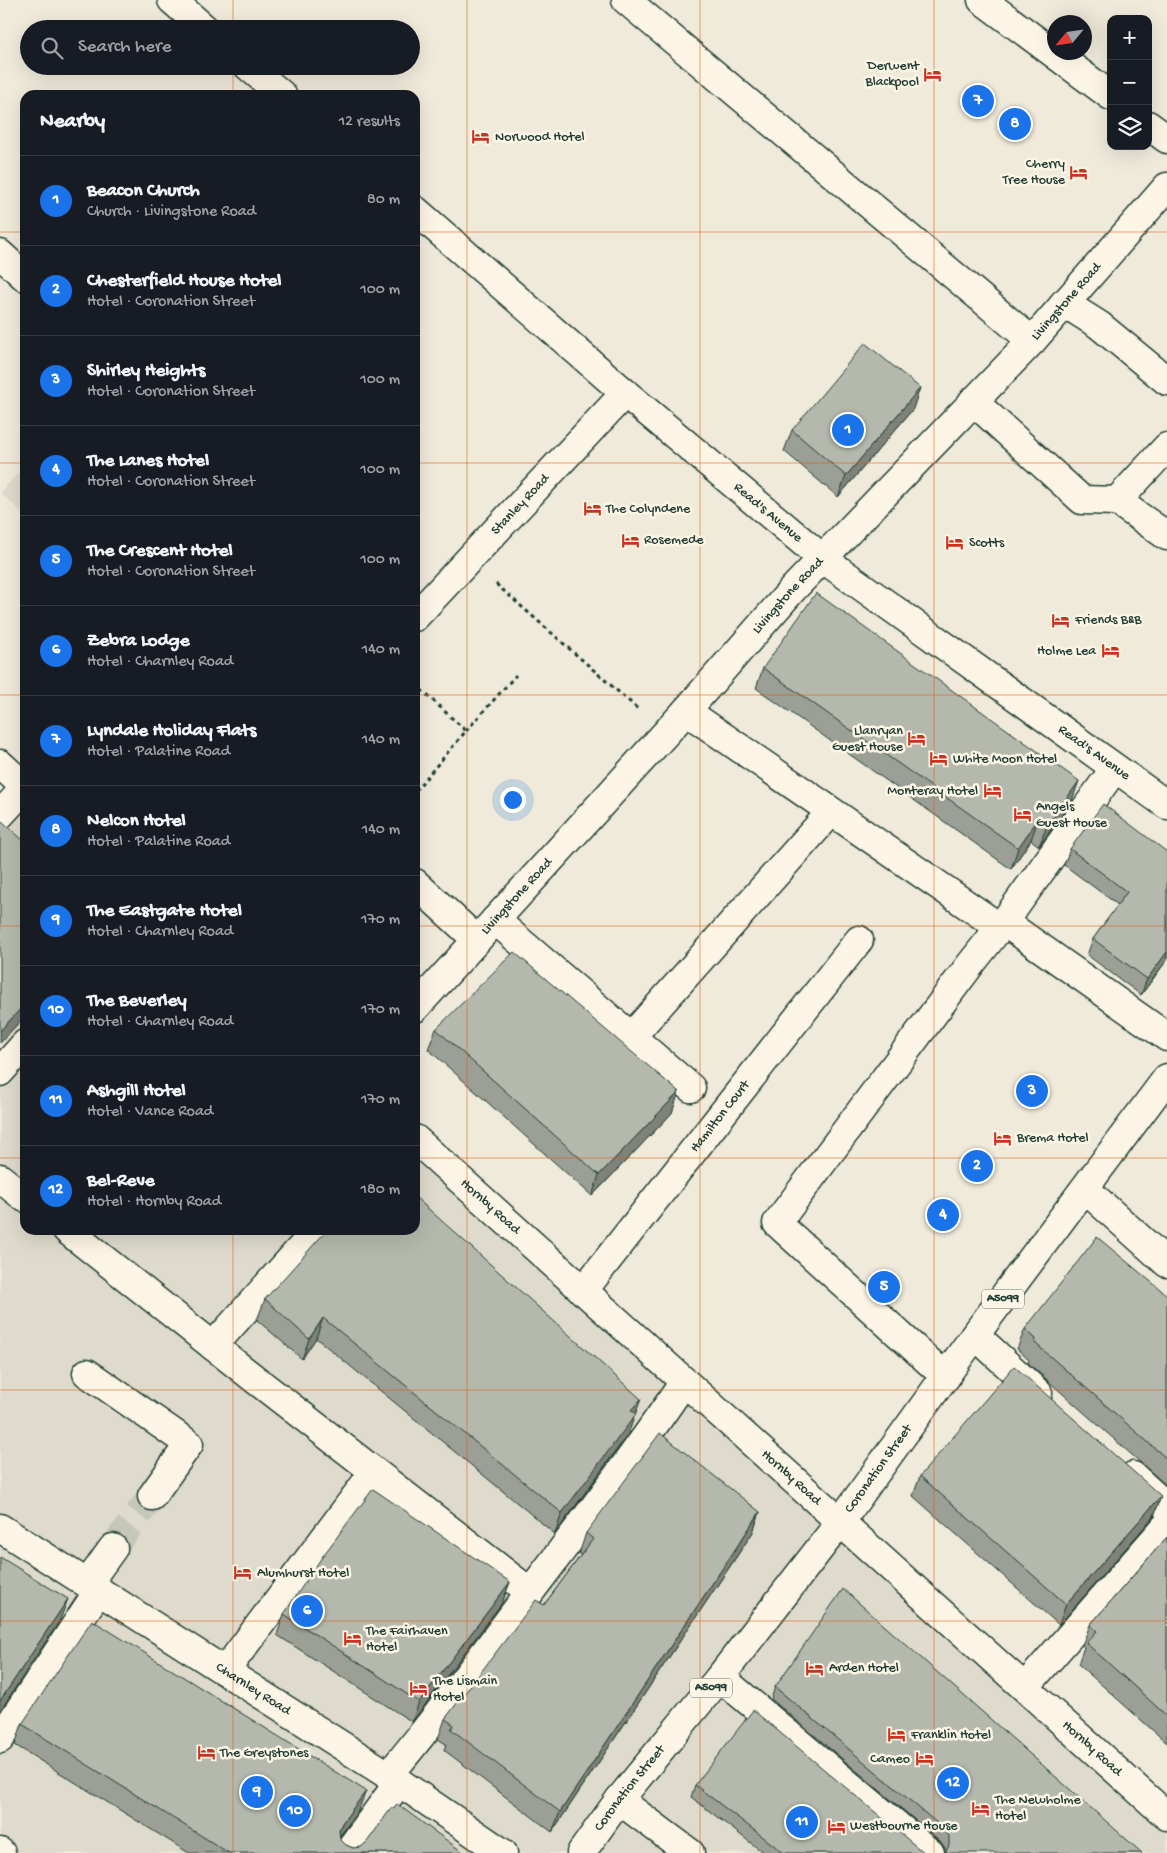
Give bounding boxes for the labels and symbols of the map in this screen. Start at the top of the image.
north arrow [1047,15,1092,60]
place label: Derwent Blackpool [864,58,920,91]
hotel icon: Derwent Blackpool [923,64,943,84]
pin: 7 [962,82,994,120]
pin: 8 [999,105,1031,143]
hotel icon: Norwood Hotel [471,127,491,147]
place label: Norwood Hotel [495,129,585,146]
place label: Cherry Tree House [1002,156,1066,189]
hotel icon: Cherry Tree House [1069,162,1089,182]
street label: Livingstone Road [1028,258,1106,344]
pin: 1 [832,411,864,449]
street label: Stanley Road [488,469,554,539]
street label: Read's Avenue [730,479,806,547]
hotel icon: The Colyndene [582,499,602,519]
place label: The Colyndene [605,501,691,518]
hotel icon: Rosemede [620,530,640,550]
place label: Rosemede [644,532,704,549]
hotel icon: Scotts [945,533,965,553]
place label: Scotts [969,535,1005,552]
street label: Livingstone Road [749,553,829,638]
hotel icon: Friends B&B [1051,610,1071,630]
place label: Friends B&B [1074,612,1142,629]
hotel icon: Holme Lea [1100,641,1120,661]
place label: Holme Lea [1037,643,1097,660]
street label: Read's Avenue [1055,721,1134,785]
place label: Llanryan Guest House [832,723,904,756]
hotel icon: Llanryan Guest House [907,729,927,749]
hotel icon: White Moon Hotel [929,749,949,769]
place label: White Moon Hotel [953,751,1057,768]
hotel icon: Monteray Hotel [982,781,1002,801]
place label: Monteray Hotel [887,783,978,800]
your location [500,787,526,813]
place label: Angels Guest House [1036,799,1108,832]
hotel icon: Angels Guest House [1012,805,1032,825]
street label: Livingstone Road [477,853,557,938]
pin: 3 [1016,1072,1048,1110]
street label: Hamilton Court [687,1076,755,1156]
hotel icon: Brema Hotel [993,1128,1013,1148]
place label: Brema Hotel [1016,1130,1089,1147]
pin: 2 [961,1147,993,1185]
street label: Hornby Road [456,1175,525,1239]
pin: 4 [927,1196,959,1234]
pin: 5 [868,1268,900,1306]
road number: A5099 [982,1290,1024,1308]
street label: Coronation Street [841,1420,917,1516]
street label: Hornby Road [757,1446,826,1510]
hotel icon: Alumhurst Hotel [233,1563,253,1583]
place label: Alumhurst Hotel [257,1565,349,1582]
pin: 6 [291,1592,323,1630]
place label: The Fairhaven Hotel [365,1623,448,1656]
hotel icon: The Fairhaven Hotel [342,1629,362,1649]
hotel icon: Arden Hotel [805,1658,825,1678]
street label: Charnley Road [212,1659,295,1720]
place label: Arden Hotel [829,1660,899,1677]
place label: The Lismain Hotel [432,1673,498,1706]
hotel icon: The Lismain Hotel [409,1679,429,1699]
road number: A5099 [690,1679,732,1698]
street label: Hornby Road [1058,1717,1127,1781]
hotel icon: Franklin Hotel [887,1725,907,1745]
place label: Franklin Hotel [910,1727,991,1744]
street label: Coronation Street [591,1741,670,1835]
hotel icon: The Greystones [196,1743,216,1763]
place label: The Greystones [219,1745,309,1762]
hotel icon: Cameo [914,1749,934,1769]
place label: Cameo [870,1751,910,1768]
pin: 12 [937,1764,969,1802]
pin: 9 [241,1773,273,1811]
pin: 10 [279,1792,311,1830]
place label: The Newholme Hotel [994,1792,1081,1825]
hotel icon: The Newholme Hotel [971,1798,991,1818]
pin: 11 [786,1803,818,1841]
hotel icon: Westbourne House [826,1816,846,1836]
place label: Westbourne House [850,1818,958,1835]

